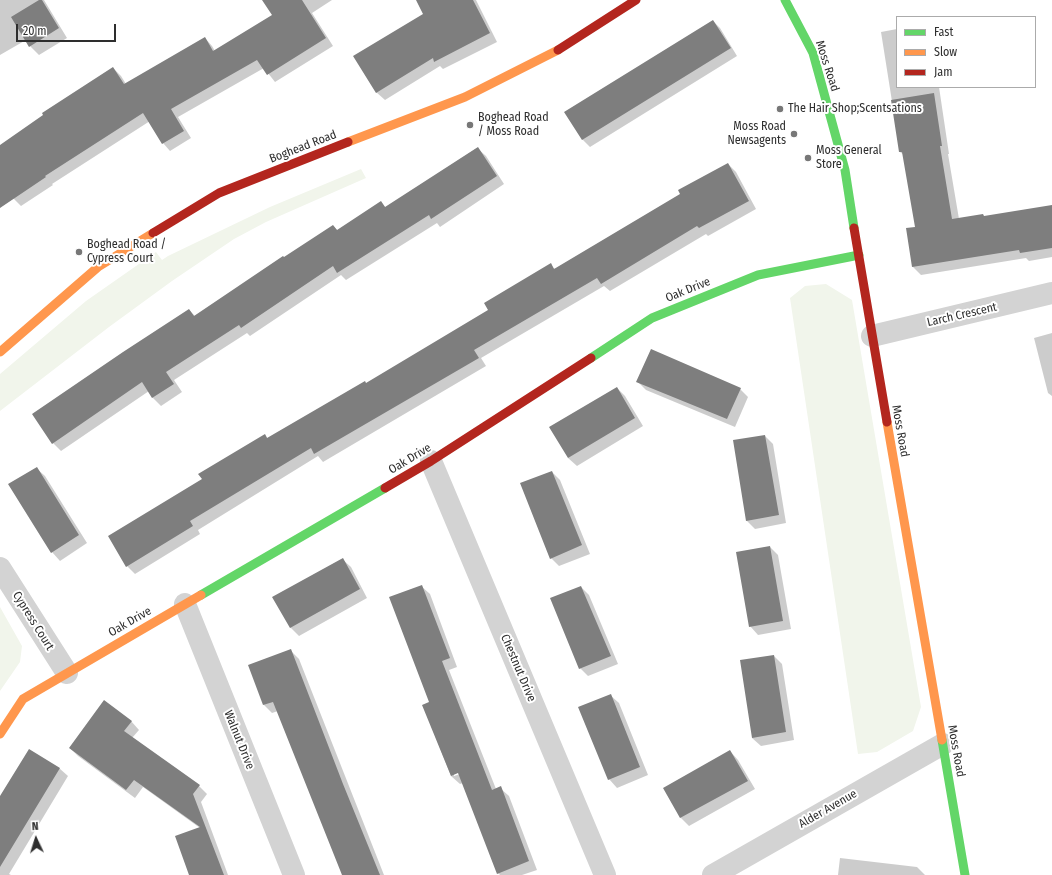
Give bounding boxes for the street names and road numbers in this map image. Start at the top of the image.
street label: Moss Road [812,39,842,93]
street label: Boghead Road [267,128,339,166]
street label: Oak Drive [663,275,713,305]
street label: Larch Crescent [926,300,998,330]
street label: Moss Road [888,404,912,458]
street label: Oak Drive [386,441,434,477]
street label: Cypress Court [9,589,57,653]
street label: Oak Drive [106,604,154,640]
street label: Chestnut Drive [497,632,539,704]
street label: Walnut Drive [221,708,257,772]
street label: Moss Road [944,724,968,778]
street label: Alder Avenue [796,787,860,831]

